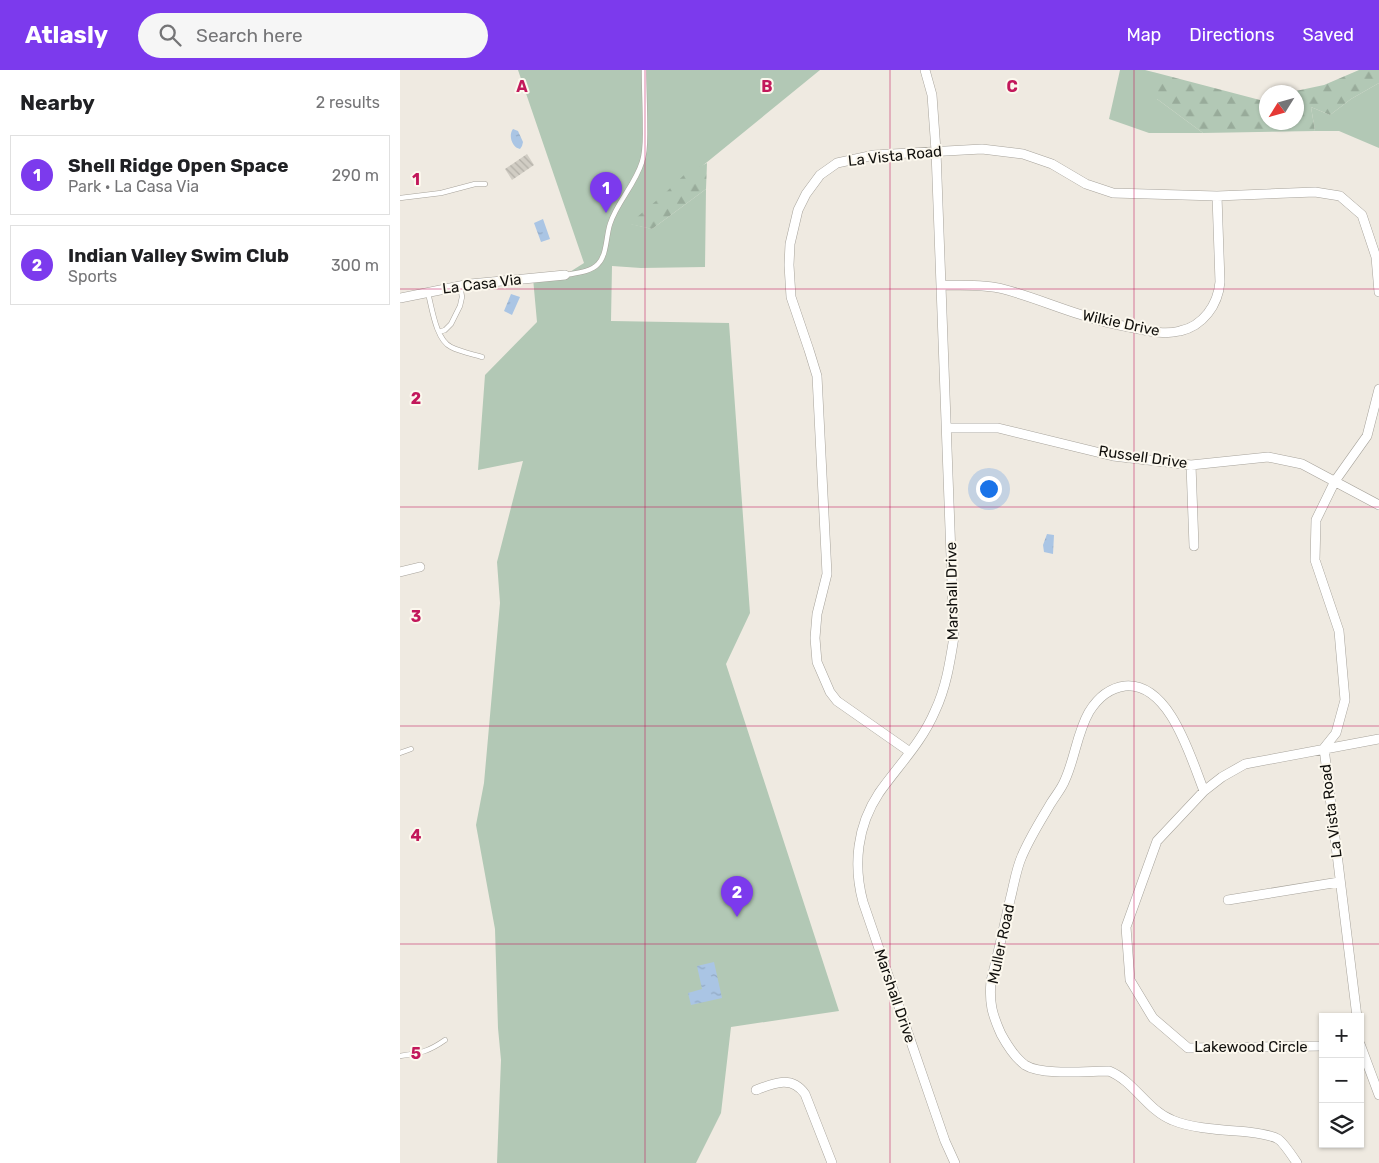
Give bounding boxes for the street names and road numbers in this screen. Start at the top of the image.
street label: La Vista Road [847,142,943,170]
street label: La Casa Via [441,270,523,298]
street label: Wilkie Drive [1081,306,1161,340]
street label: Russell Drive [1097,442,1189,472]
street label: Marshall Drive [942,542,962,640]
street label: La Vista Road [1316,763,1346,859]
street label: Muller Road [984,902,1018,986]
street label: Marshall Drive [871,947,919,1045]
street label: Lakewood Circle [1194,1038,1308,1056]

